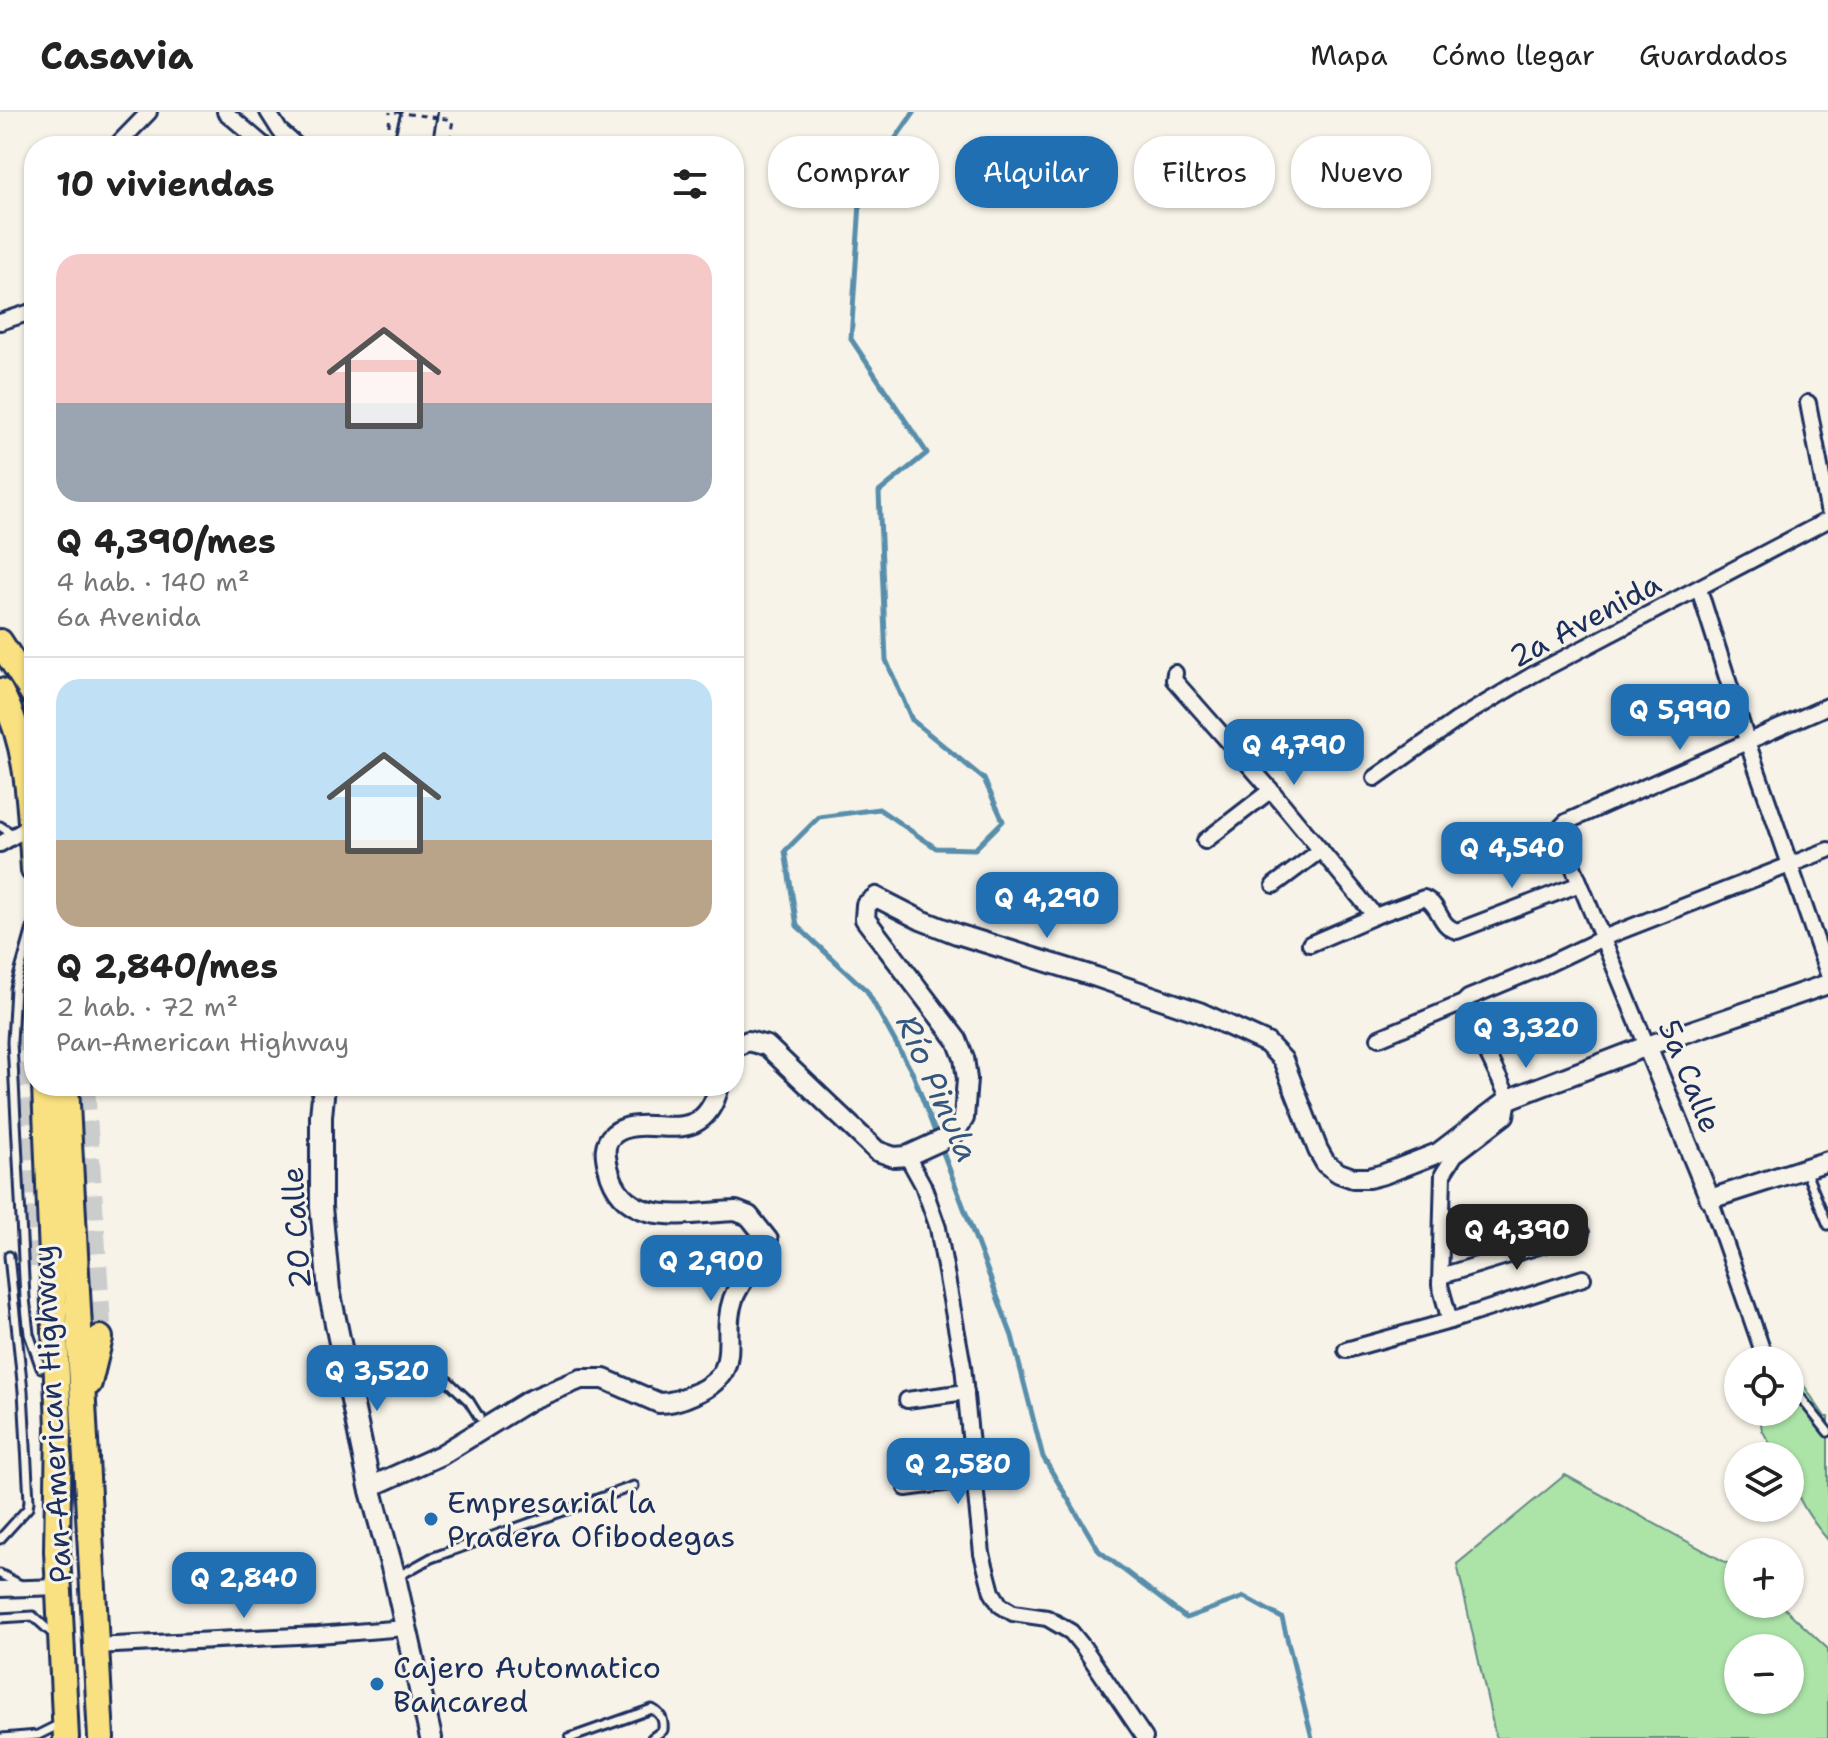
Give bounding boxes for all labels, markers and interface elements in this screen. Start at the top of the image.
text: Casavia [40,30,193,81]
text: Mapa [1310,36,1388,74]
text: Cómo llegar [1432,36,1595,74]
text: Guardados [1639,36,1788,74]
chip: Comprar [768,136,939,208]
chip: Alquilar [955,136,1118,208]
chip: Filtros [1134,136,1275,208]
chip: Nuevo [1291,136,1431,208]
text: 10 viviendas [56,161,275,207]
icon: filters [668,162,712,206]
icon: home [312,306,456,450]
text: Q 4,390/mes [56,518,276,564]
street label: 2a Avenida [1502,563,1668,677]
text: 4 hab. · 140 m² [56,564,250,599]
text: 6a Avenida [56,599,201,634]
pin: Q 5,990 [1606,684,1754,752]
text: Q 5,990 [1629,692,1731,727]
pin: Q 4,790 [1220,719,1368,787]
text: Q 4,790 [1242,727,1346,762]
icon: home [312,731,456,875]
pin: Q 4,540 [1438,822,1586,890]
text: Q 4,540 [1459,830,1565,865]
pin: Q 4,290 [973,872,1121,940]
text: Q 4,290 [994,880,1100,915]
text: Q 2,840/mes [56,943,278,989]
text: 2 hab. · 72 m² [56,989,238,1024]
pin: Q 3,320 [1452,1002,1600,1070]
water label: Río Pinula [886,1008,990,1168]
text: Q 3,320 [1473,1010,1579,1045]
street label: 5a Calle [1649,1013,1731,1139]
text: Pan-American Highway [56,1024,349,1059]
street label: 20 Calle [271,1165,321,1291]
pin: Q 4,390 [1443,1204,1591,1272]
text: Q 4,390 [1464,1212,1570,1247]
pin: Q 2,900 [637,1235,785,1303]
text: Q 2,900 [658,1243,764,1278]
street label: Pan-American Highway [23,1244,81,1584]
pin: Q 3,520 [303,1345,451,1413]
map controls [1724,1346,1804,1714]
button: locate [1724,1346,1804,1426]
text: Q 3,520 [325,1353,429,1388]
pin: Q 2,580 [884,1438,1032,1506]
button: layers [1724,1442,1804,1522]
text: Q 2,580 [905,1446,1011,1481]
place label: Empresarial la Pradera Ofibodegas [447,1482,735,1557]
marker: Empresarial la Pradera Ofibodegas [422,1510,440,1528]
button: + [1724,1538,1804,1618]
pin: Q 2,840 [170,1552,318,1620]
text: Q 2,840 [190,1560,298,1595]
button: − [1724,1634,1804,1714]
place label: Cajero Automatico Bancared [393,1647,661,1722]
marker: Cajero Automatico Bancared [368,1675,386,1693]

